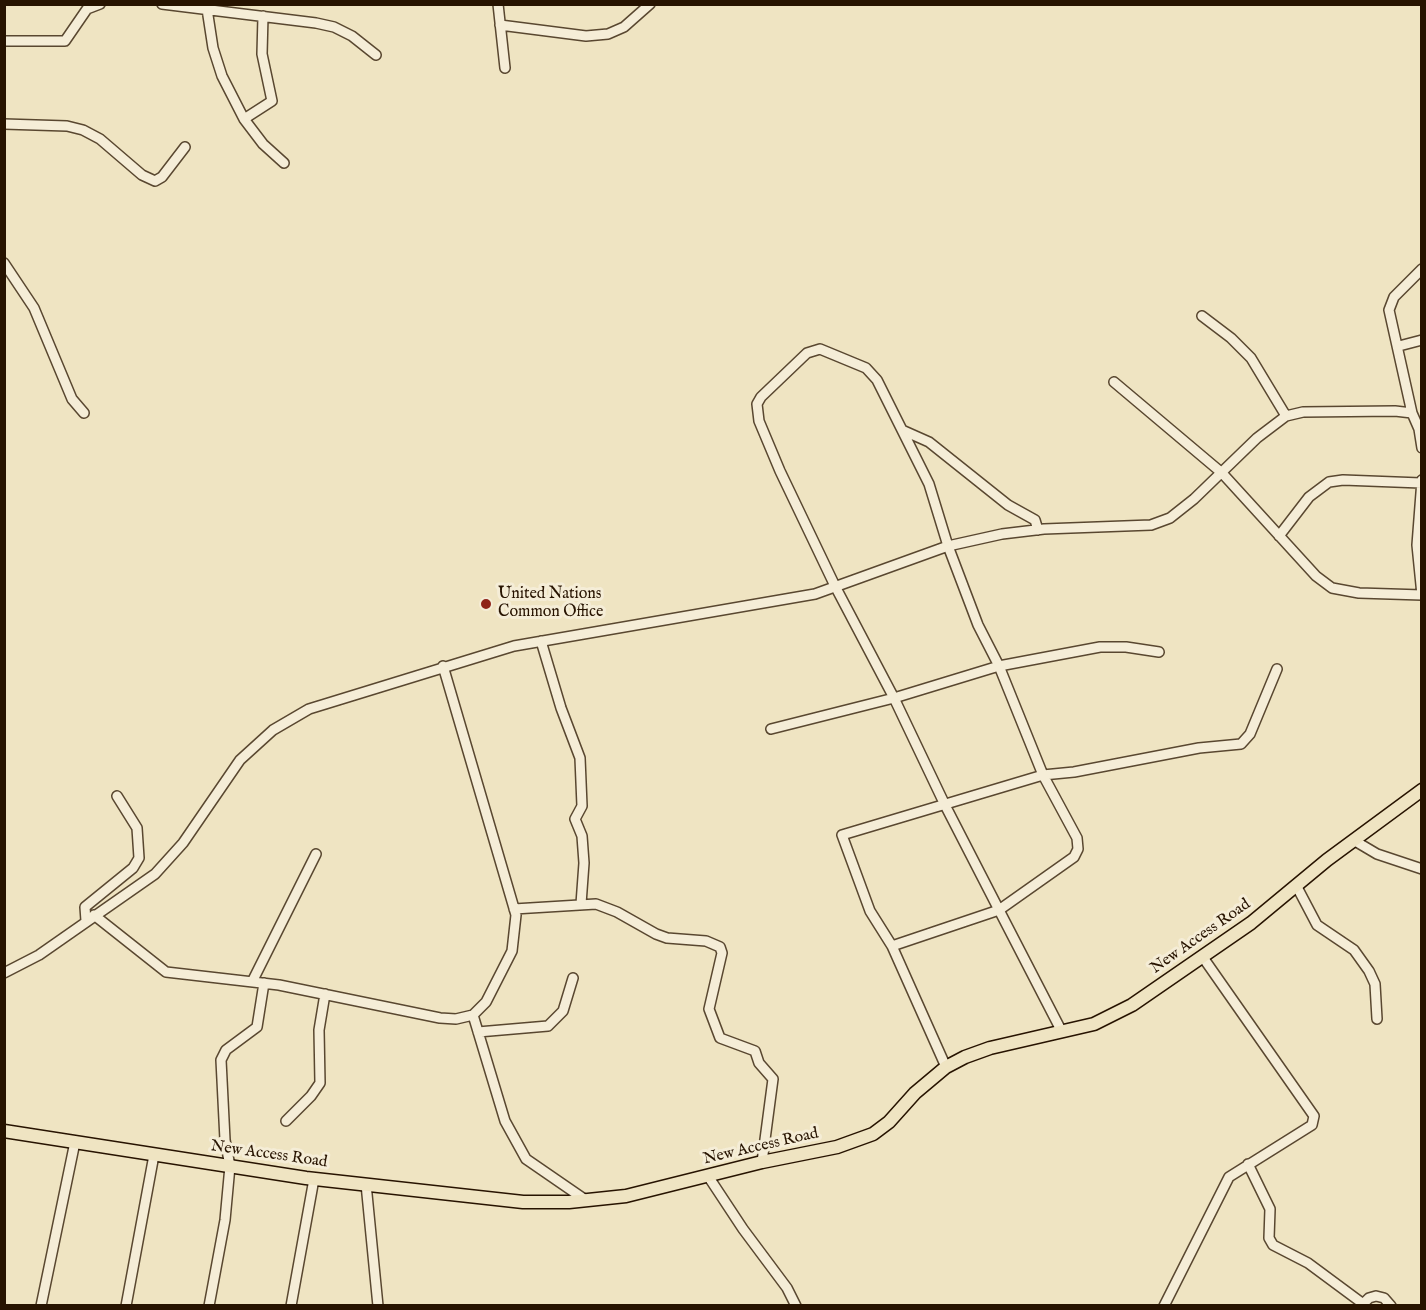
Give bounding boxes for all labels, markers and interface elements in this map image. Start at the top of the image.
place label: United Nations Common Office [498,585,603,623]
marker: United Nations Common Office [479,597,493,611]
street label: New Access Road [1147,895,1255,979]
street label: New Access Road [702,1124,820,1170]
street label: New Access Road [209,1137,329,1173]

